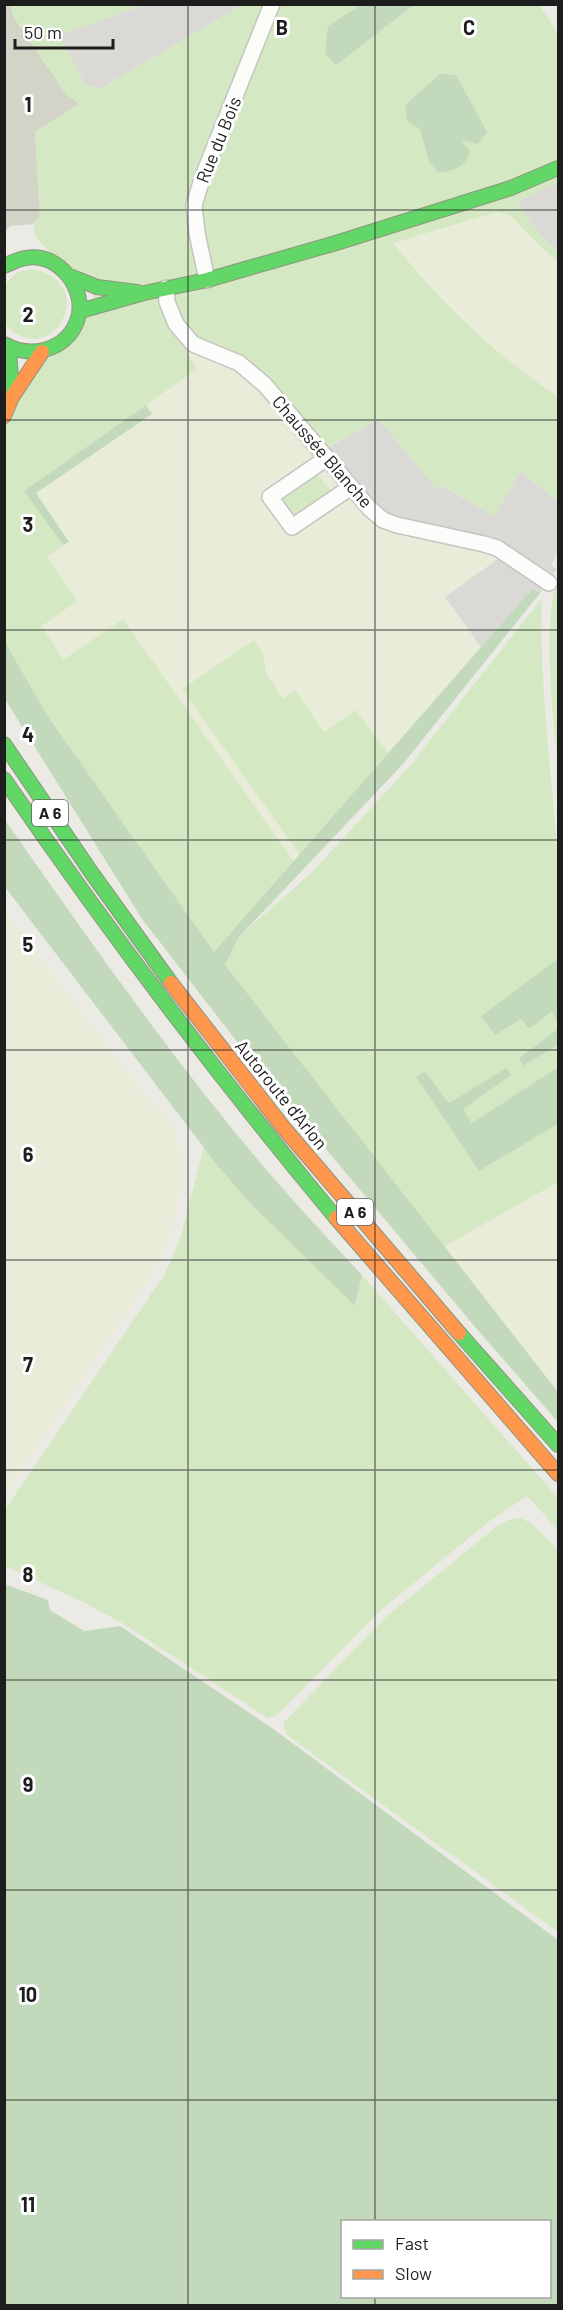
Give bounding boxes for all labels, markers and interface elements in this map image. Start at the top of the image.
scale bar [15,12,112,50]
text: B [276,15,288,39]
text: C [463,15,475,39]
text: 50 m [24,21,62,43]
text: 1 [24,92,32,116]
street label: Rue du Bois [191,93,245,186]
text: 2 [22,302,34,326]
street label: Chaussée Blanche [268,391,378,512]
text: 3 [23,512,33,536]
text: 4 [22,722,34,746]
road number: A 6 [32,800,68,826]
text: 5 [23,932,34,956]
street label: Autoroute d'Arlon [231,1035,333,1153]
text: 6 [23,1142,34,1166]
road number: A 6 [337,1199,373,1225]
text: 7 [23,1352,33,1376]
text: 8 [23,1562,34,1586]
text: 9 [23,1772,33,1796]
text: 10 [19,1982,37,2006]
text: 11 [21,2192,35,2216]
legend [341,2220,551,2298]
text: Fast [395,2232,429,2254]
text: Slow [395,2262,432,2284]

